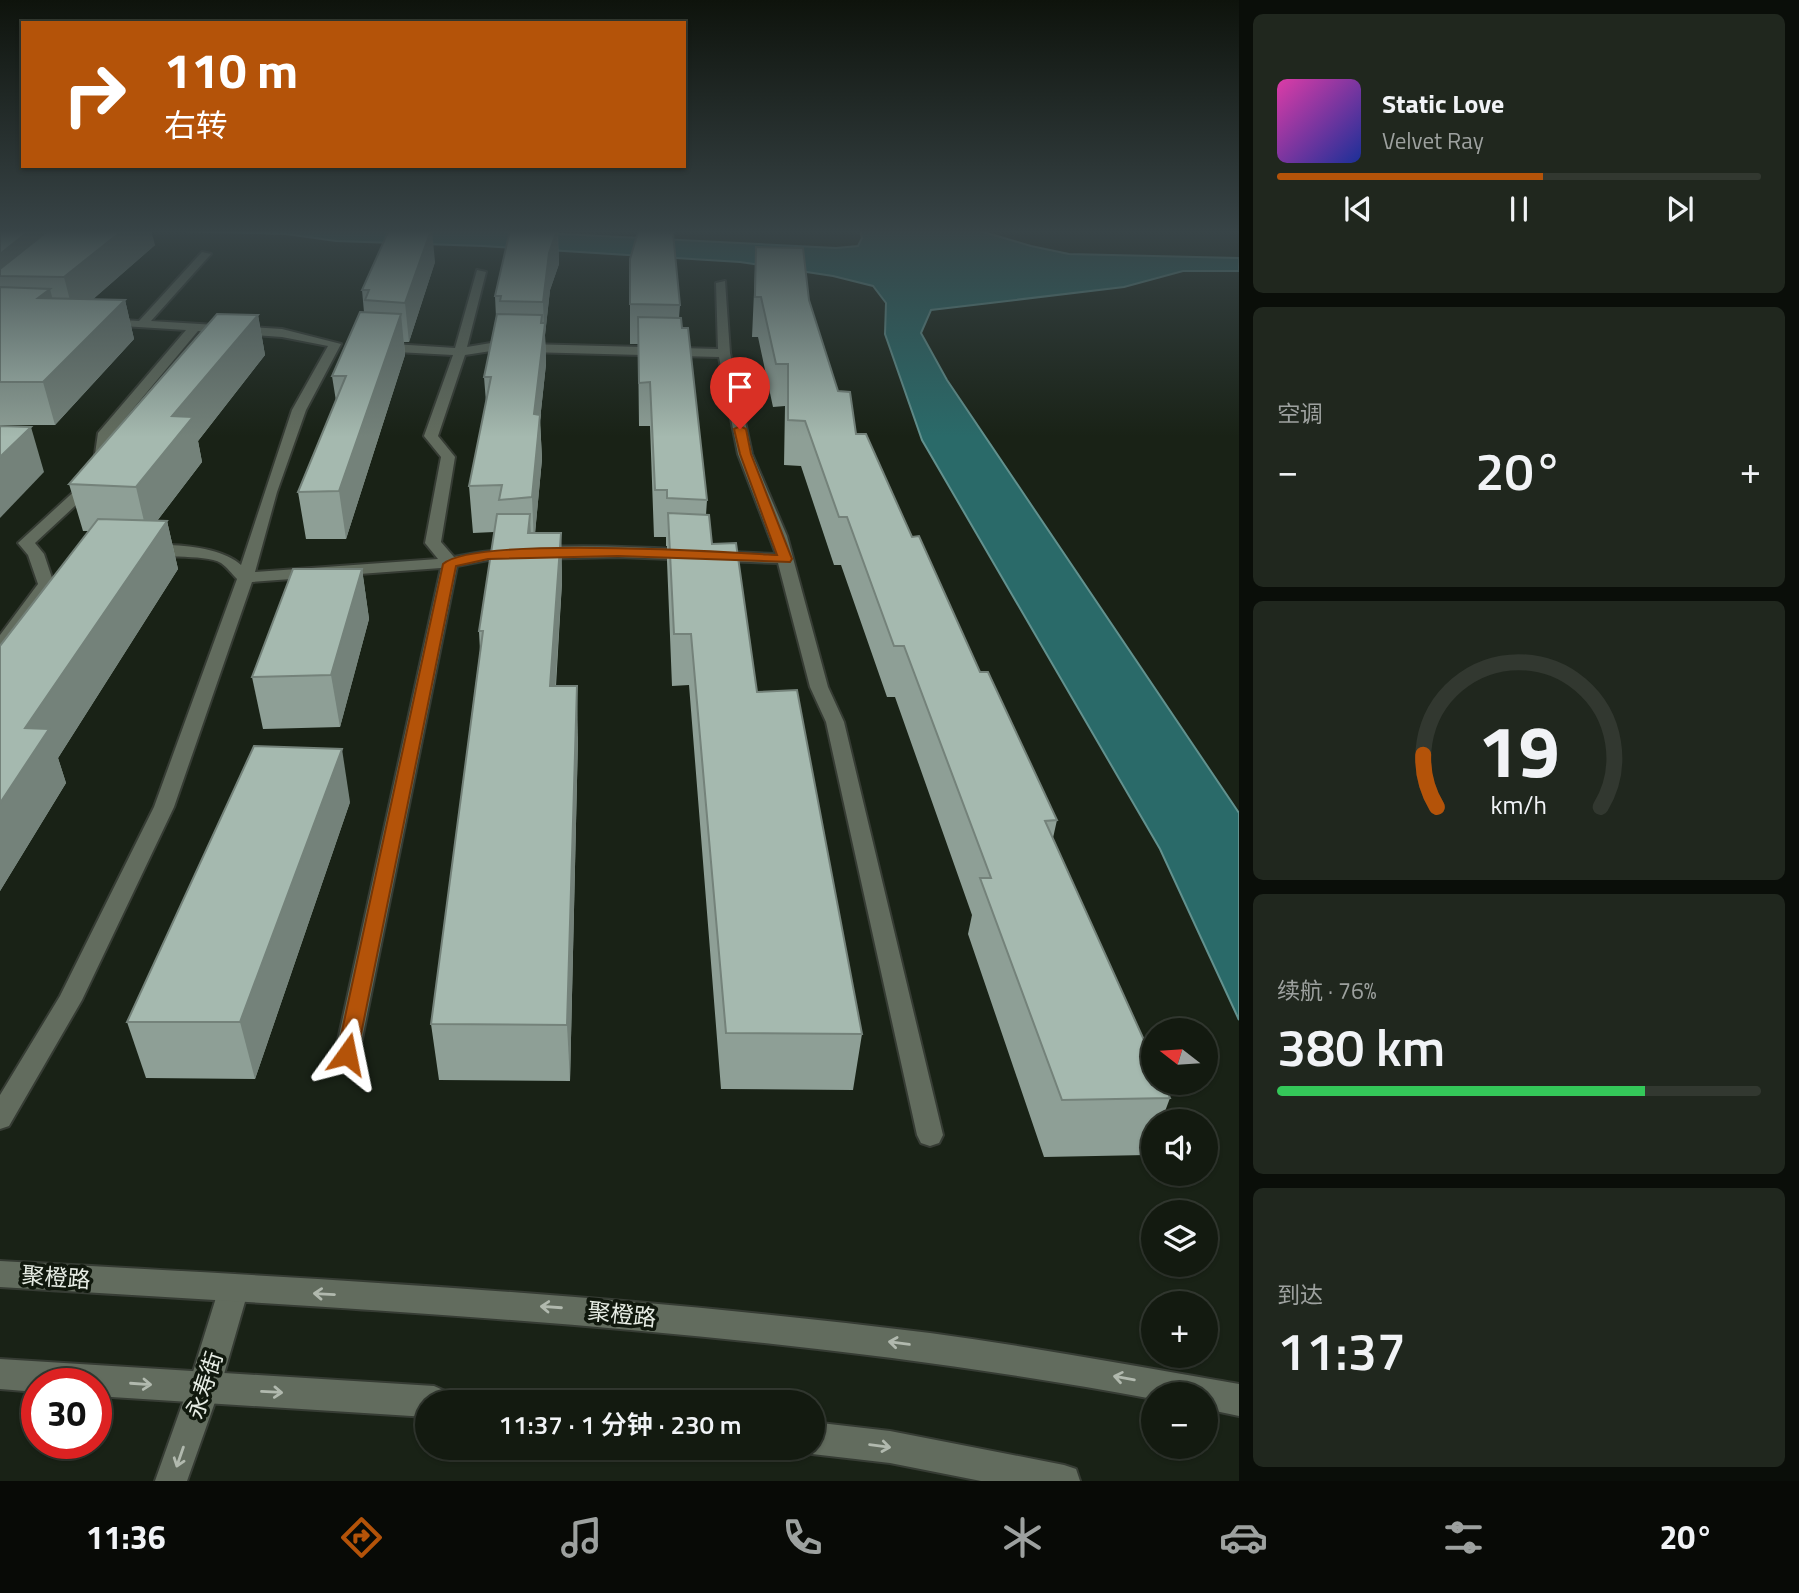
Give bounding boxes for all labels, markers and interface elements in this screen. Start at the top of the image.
text: 110 m [164,32,298,107]
icon: right [49,49,140,140]
text: Static Love [1382,84,1504,123]
text: 右转 [164,101,228,149]
text: Velvet Ray [1382,123,1484,158]
icon: previous [1339,190,1377,228]
icon: pause [1500,190,1538,228]
icon: next [1661,190,1699,228]
pin [710,357,770,429]
icon: arrive [721,368,759,406]
text: 空调 [1277,396,1323,431]
text: 20° [1475,431,1563,510]
text: − [1277,441,1298,499]
text: + [1740,441,1761,499]
text: 19 [1478,695,1560,805]
text: km/h [1491,785,1547,823]
text: 续航 · 76% [1277,973,1377,1008]
text: 380 km [1277,1007,1445,1086]
position arrow [310,1017,384,1091]
north arrow [1141,1018,1218,1096]
map controls [1141,1018,1218,1459]
button: sound [1141,1109,1218,1186]
button: layers [1141,1200,1218,1277]
street label: 聚橙路 [20,1257,92,1297]
text: 到达 [1277,1277,1323,1312]
one-way arrow [313,1287,336,1300]
button: + [1141,1291,1218,1368]
street label: 聚橙路 [586,1293,658,1335]
one-way arrow [540,1301,563,1314]
text: 11:37 [1277,1311,1406,1390]
one-way arrow [888,1336,911,1349]
street label: 永寿街 [177,1347,231,1423]
speed limit sign: 30 [21,1368,112,1459]
one-way arrow [1113,1371,1136,1384]
one-way arrow [130,1377,153,1390]
button: − [1141,1382,1218,1459]
one-way arrow [260,1385,283,1398]
text: 11:37 · 1 分钟 · 230 m [498,1405,742,1444]
one-way arrow [868,1440,891,1453]
one-way arrow [172,1446,185,1468]
text: 11:36 [86,1513,166,1561]
icon: directions [337,1513,386,1562]
icon: music [557,1513,606,1562]
icon: phone [778,1513,827,1562]
icon: climate [998,1513,1047,1562]
icon: car [1219,1513,1268,1562]
icon: filters [1439,1513,1488,1562]
text: 20° [1659,1513,1713,1561]

